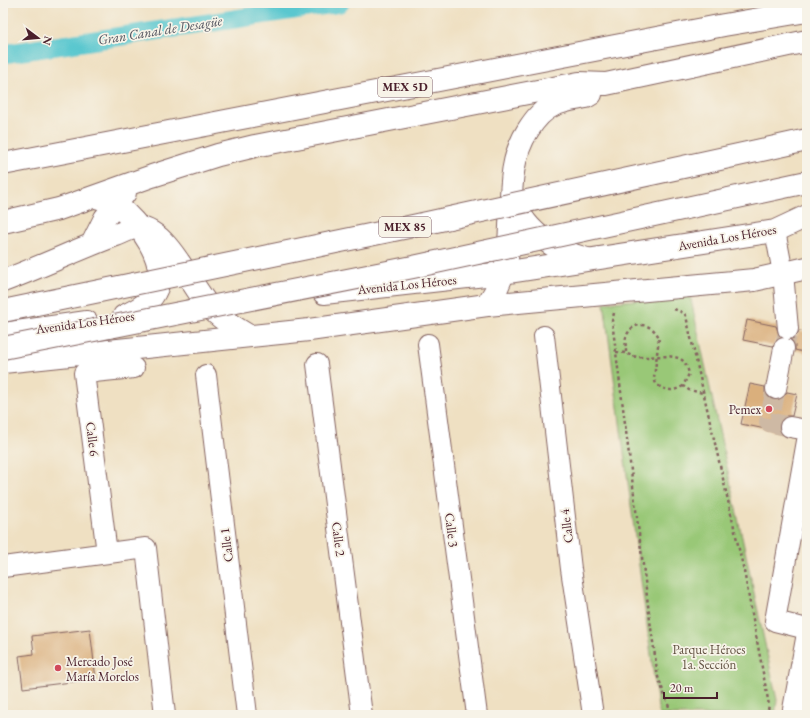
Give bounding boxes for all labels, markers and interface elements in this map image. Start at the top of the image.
water label: Gran Canal de Desagüe [97,11,224,49]
north arrow [18,18,58,58]
text: N [40,35,56,47]
road number: MEX 5D [378,77,432,97]
road number: MEX 85 [379,217,431,237]
street label: Avenida Los Héroes [676,220,778,255]
street label: Avenida Los Héroes [356,271,457,298]
street label: Avenida Los Héroes [34,307,135,338]
place label: Pemex [729,401,761,418]
marker: Pemex [764,404,774,414]
street label: Calle 6 [82,421,103,457]
street label: Calle 4 [556,507,577,544]
street label: Calle 3 [441,512,462,548]
street label: Calle 2 [328,521,349,558]
street label: Calle 1 [216,527,237,563]
park label: Parque Héroes 1a. Sección [672,641,746,673]
place label: Mercado José María Morelos [66,653,139,685]
marker: Mercado José María Morelos [53,663,63,673]
scale bar [664,674,717,700]
text: 20 m [670,680,694,696]

